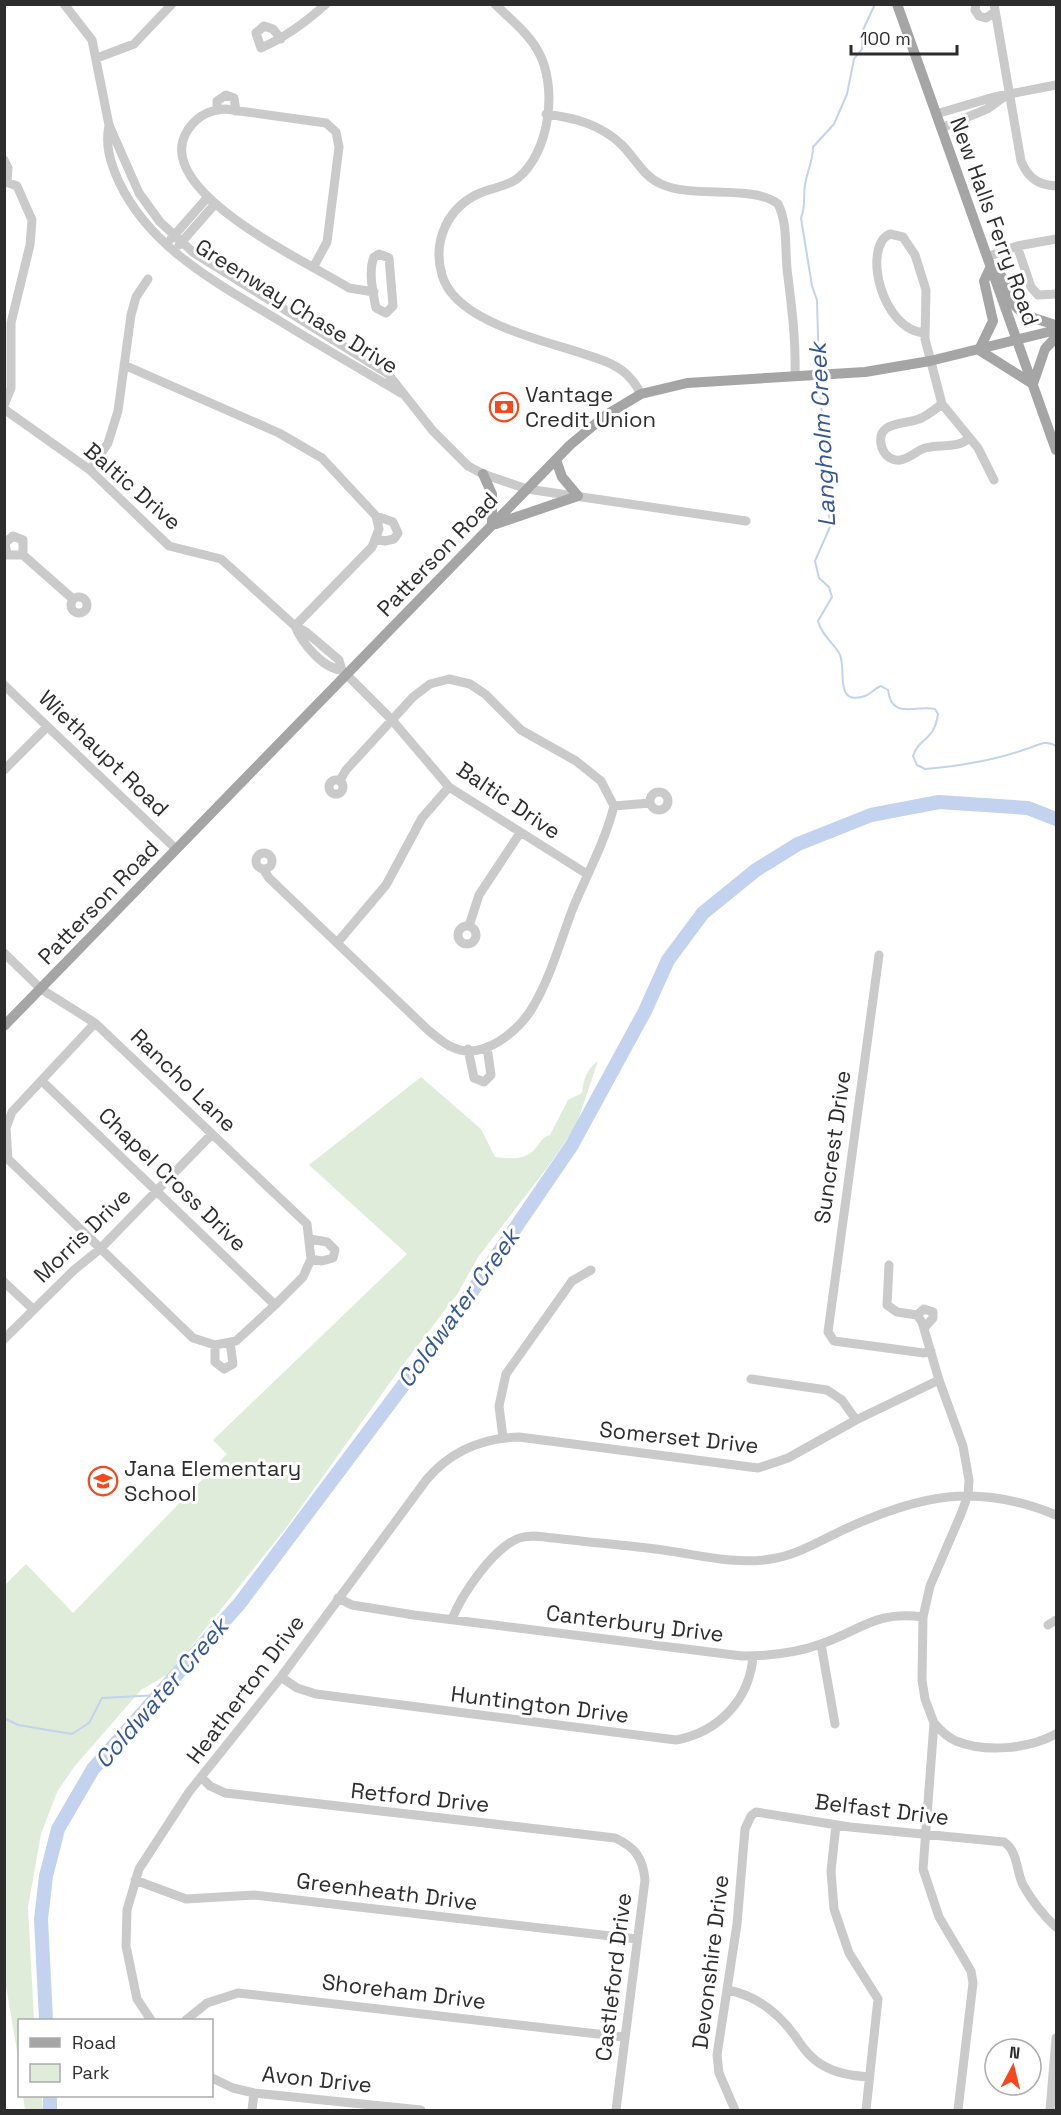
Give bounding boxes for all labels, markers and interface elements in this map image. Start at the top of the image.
scale bar [851,18,958,56]
text: 100 m [860,27,911,50]
street label: New Halls Ferry Road [944,113,1046,329]
street label: Greenway Chase Drive [190,232,404,380]
water label: Langholm Creek [802,339,842,528]
place label: Vantage Credit Union [525,380,656,433]
bank icon: Vantage Credit Union [488,391,520,423]
street label: Baltic Drive [79,436,187,536]
street label: Patterson Road [371,486,503,622]
street label: Wiethaupt Road [33,684,175,822]
street label: Baltic Drive [452,755,566,845]
street label: Patterson Road [32,834,164,970]
street label: Rancho Lane [125,1022,243,1138]
street label: Suncrest Drive [807,1069,857,1225]
street label: Chapel Cross Drive [93,1101,253,1257]
street label: Morris Drive [27,1182,137,1288]
water label: Coldwater Creek [390,1220,528,1394]
street label: Somerset Drive [598,1415,760,1459]
place label: Jana Elementary School [124,1454,301,1507]
school or university icon: Jana Elementary School [87,1465,119,1497]
street label: Canterbury Drive [545,1598,725,1648]
water label: Coldwater Creek [87,1609,237,1775]
street label: Heatherton Drive [180,1609,310,1769]
street label: Huntington Drive [449,1679,631,1729]
street label: Retford Drive [349,1776,491,1818]
street label: Belfast Drive [813,1787,951,1831]
street label: Greenheath Drive [295,1866,479,1916]
street label: Devonshire Drive [685,1873,735,2051]
street label: Castleford Drive [589,1891,637,2063]
street label: Shoreham Drive [320,1967,488,2015]
legend [18,2019,213,2097]
text: Road [72,2031,116,2054]
north arrow [983,2037,1043,2097]
text: N [1008,2042,1021,2064]
street label: Avon Drive [261,2059,373,2099]
text: Park [72,2061,110,2084]

